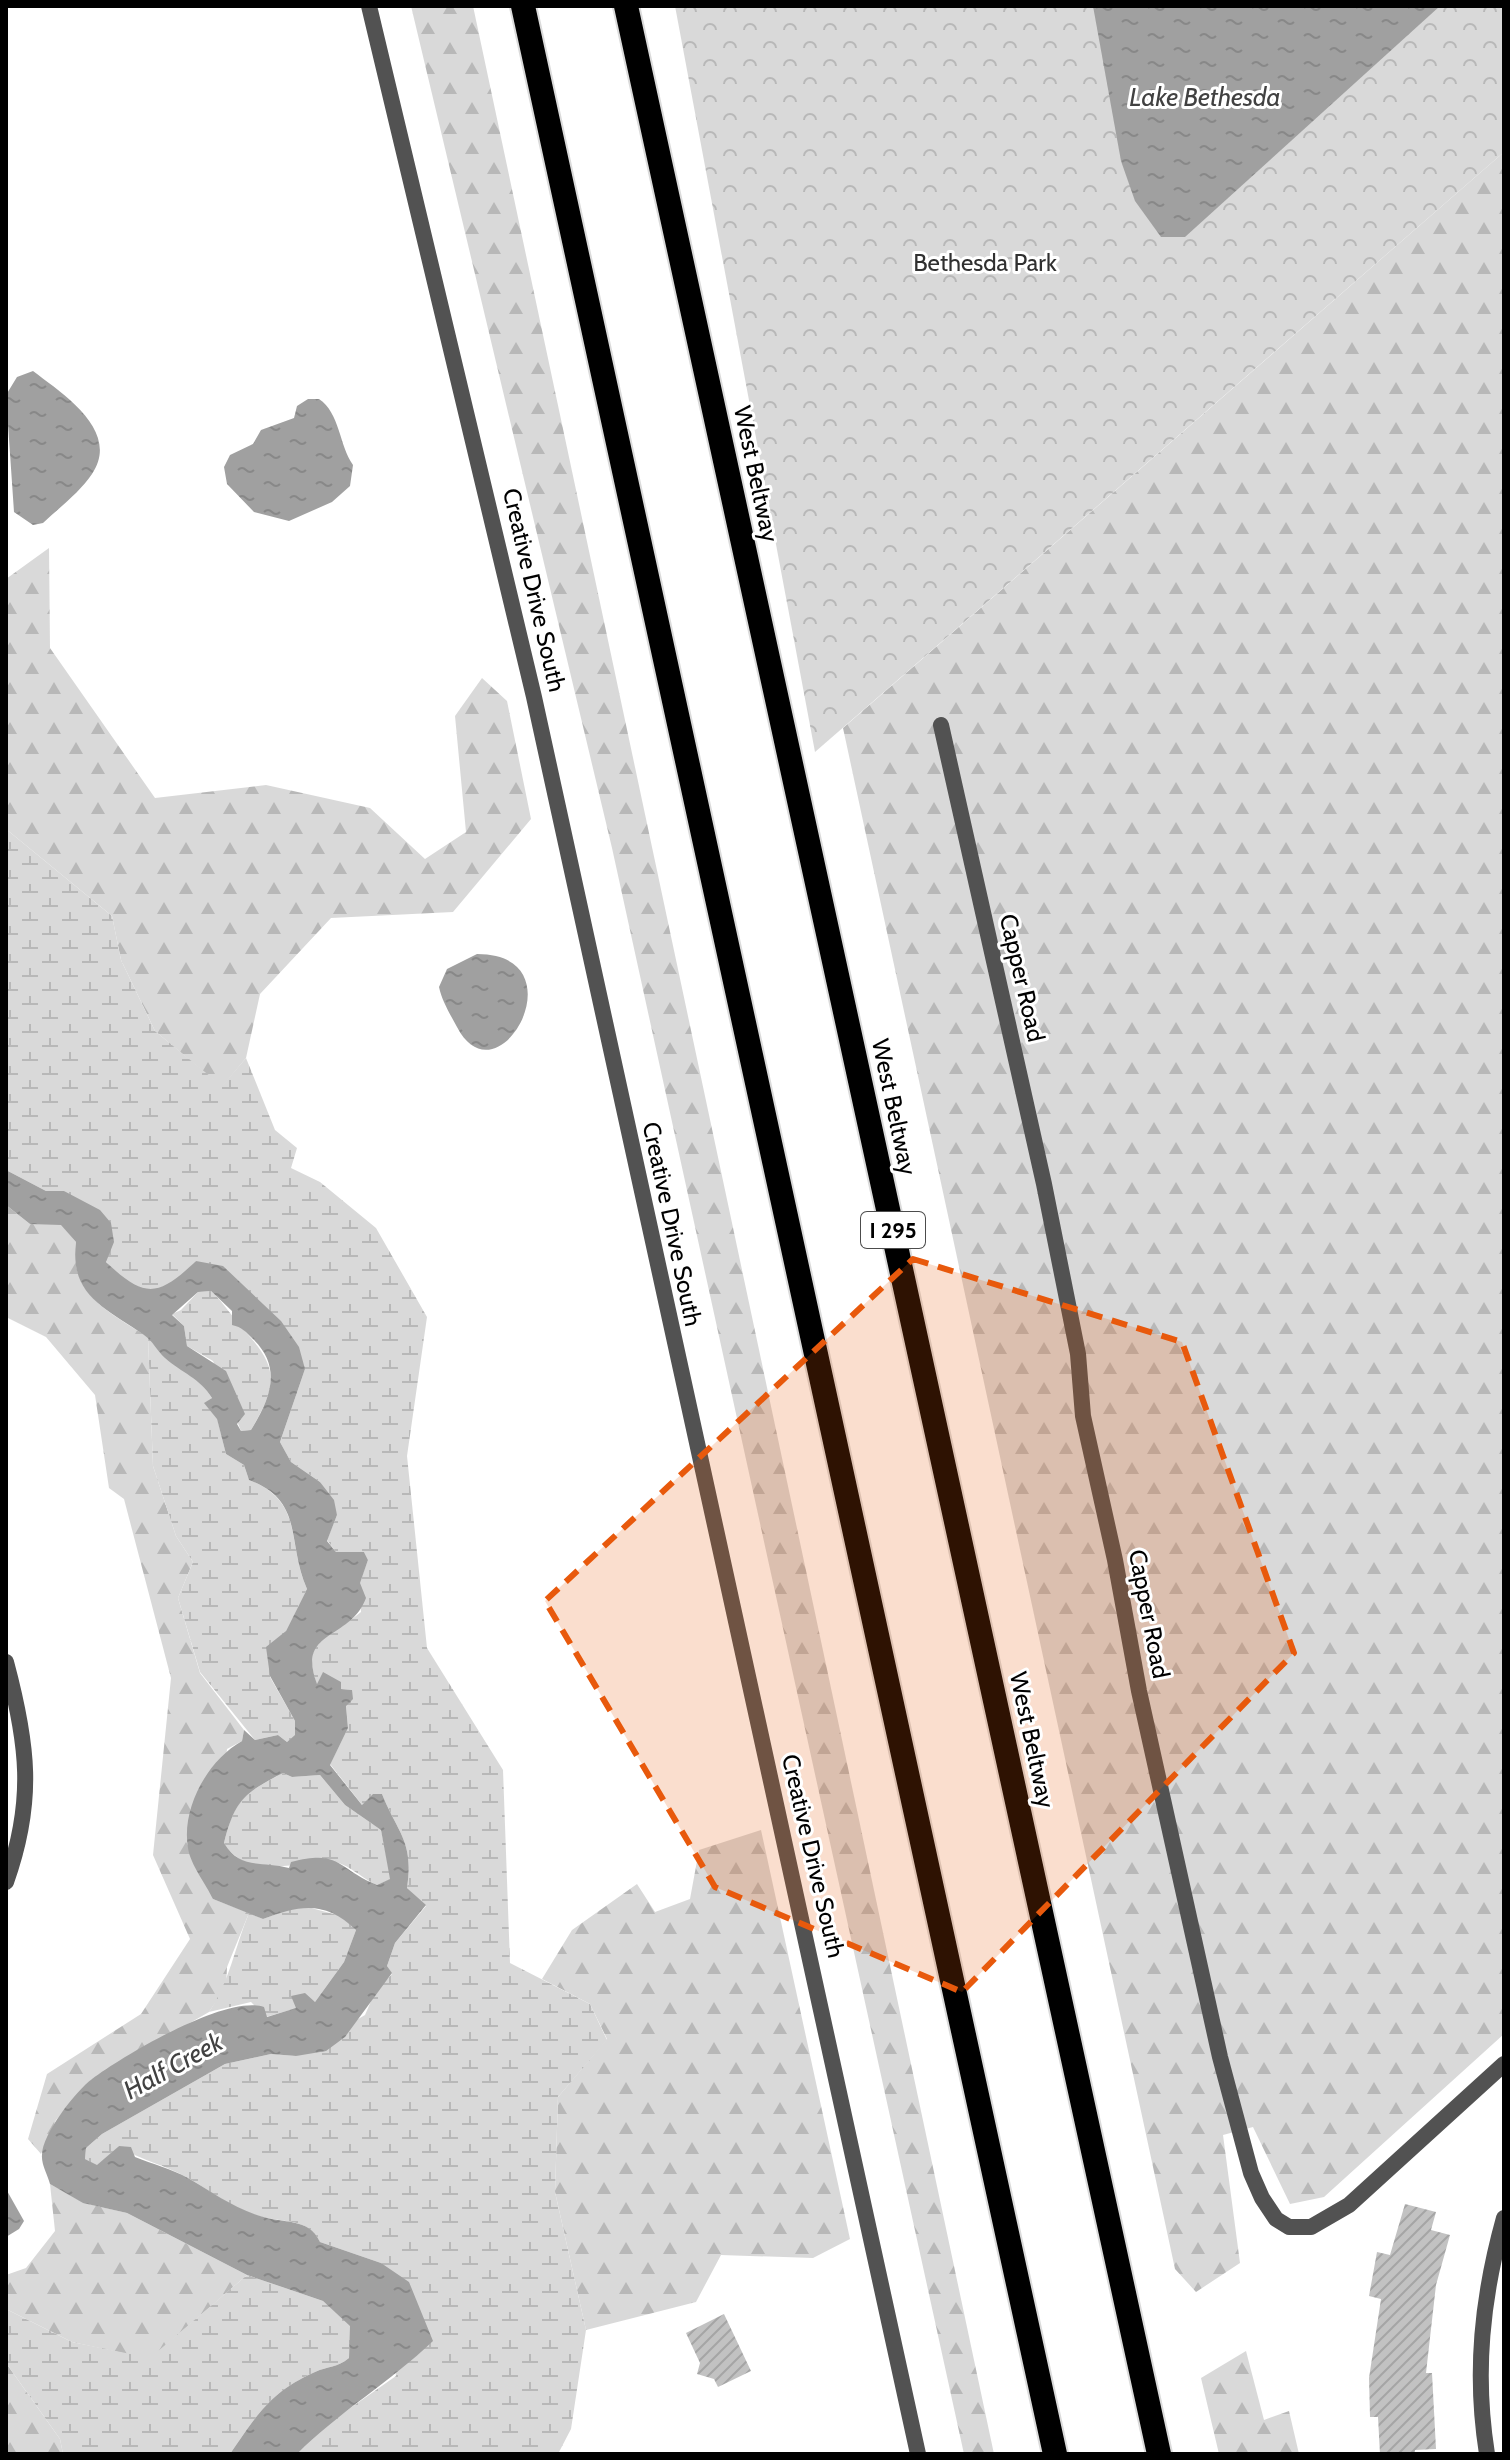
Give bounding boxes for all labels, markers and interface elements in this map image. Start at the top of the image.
water label: Lake Bethesda [1129,81,1281,113]
park label: Bethesda Park [913,248,1057,277]
street label: West Beltway [728,403,785,545]
street label: Creative Drive South [497,485,572,695]
street label: Capper Road [994,911,1051,1045]
street label: West Beltway [866,1036,923,1178]
street label: Creative Drive South [637,1119,708,1329]
road number: I 295 [861,1212,925,1248]
street label: Capper Road [1123,1547,1176,1681]
street label: West Beltway [1004,1669,1061,1811]
street label: Creative Drive South [776,1751,851,1961]
water label: Half Creek [118,2025,229,2106]

